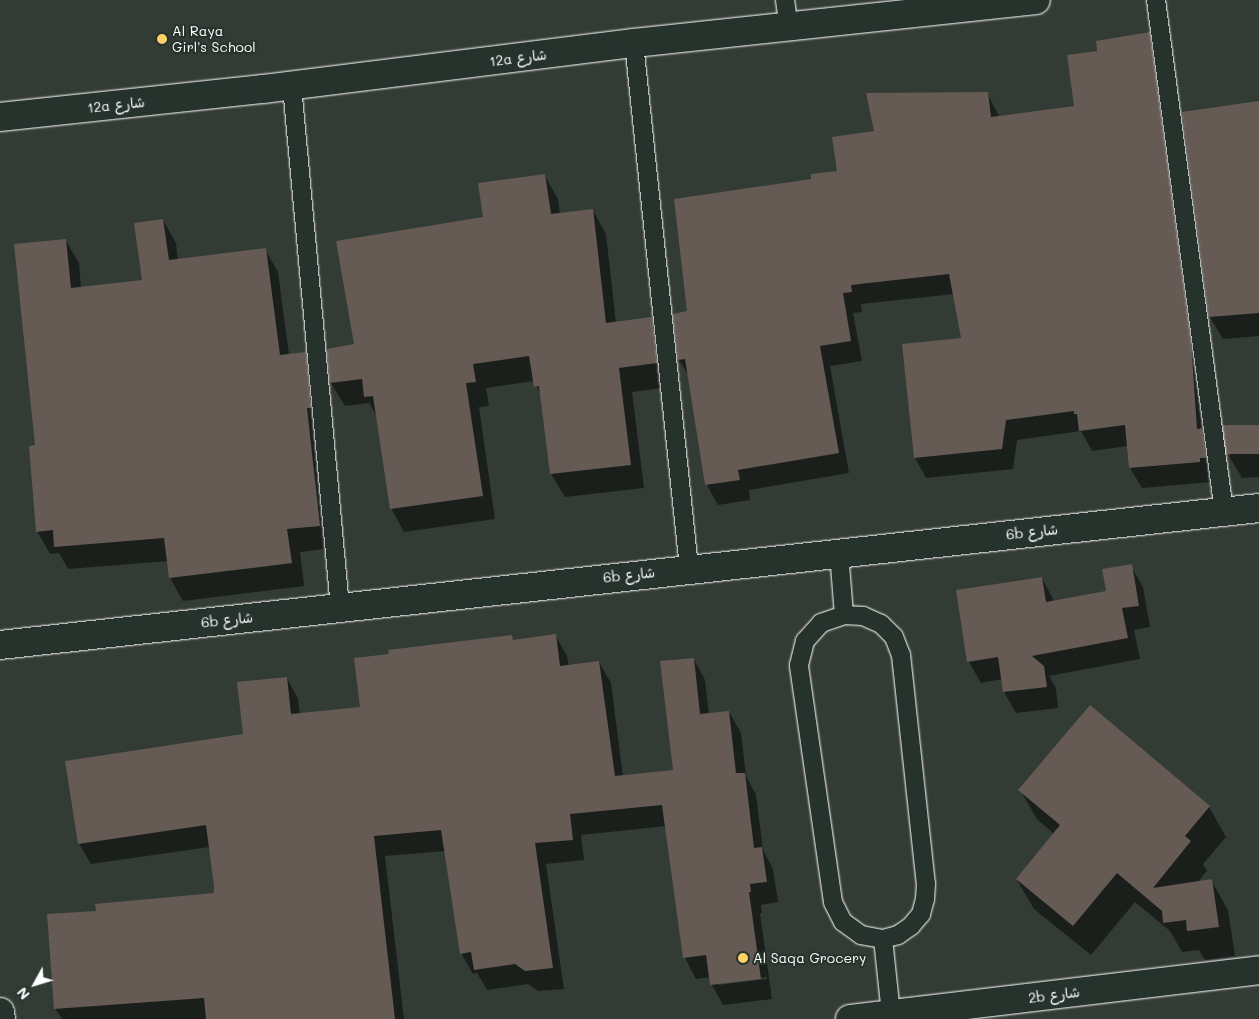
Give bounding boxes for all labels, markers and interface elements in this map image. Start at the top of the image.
place label: Al Raya Girl's School [172,23,256,56]
marker: Al Raya Girl's School [156,33,168,45]
street label: 12a شارع [488,46,548,70]
street label: 12a شارع [87,94,145,116]
street label: 6b شارع [1005,521,1059,543]
street label: 6b شارع [602,564,656,586]
street label: 6b شارع [200,609,254,631]
place label: Al Saqa Grocery [753,950,866,966]
marker: Al Saqa Grocery [737,952,749,964]
north arrow [10,959,60,1009]
text: N [12,984,34,1004]
street label: 2b شارع [1027,984,1081,1006]

